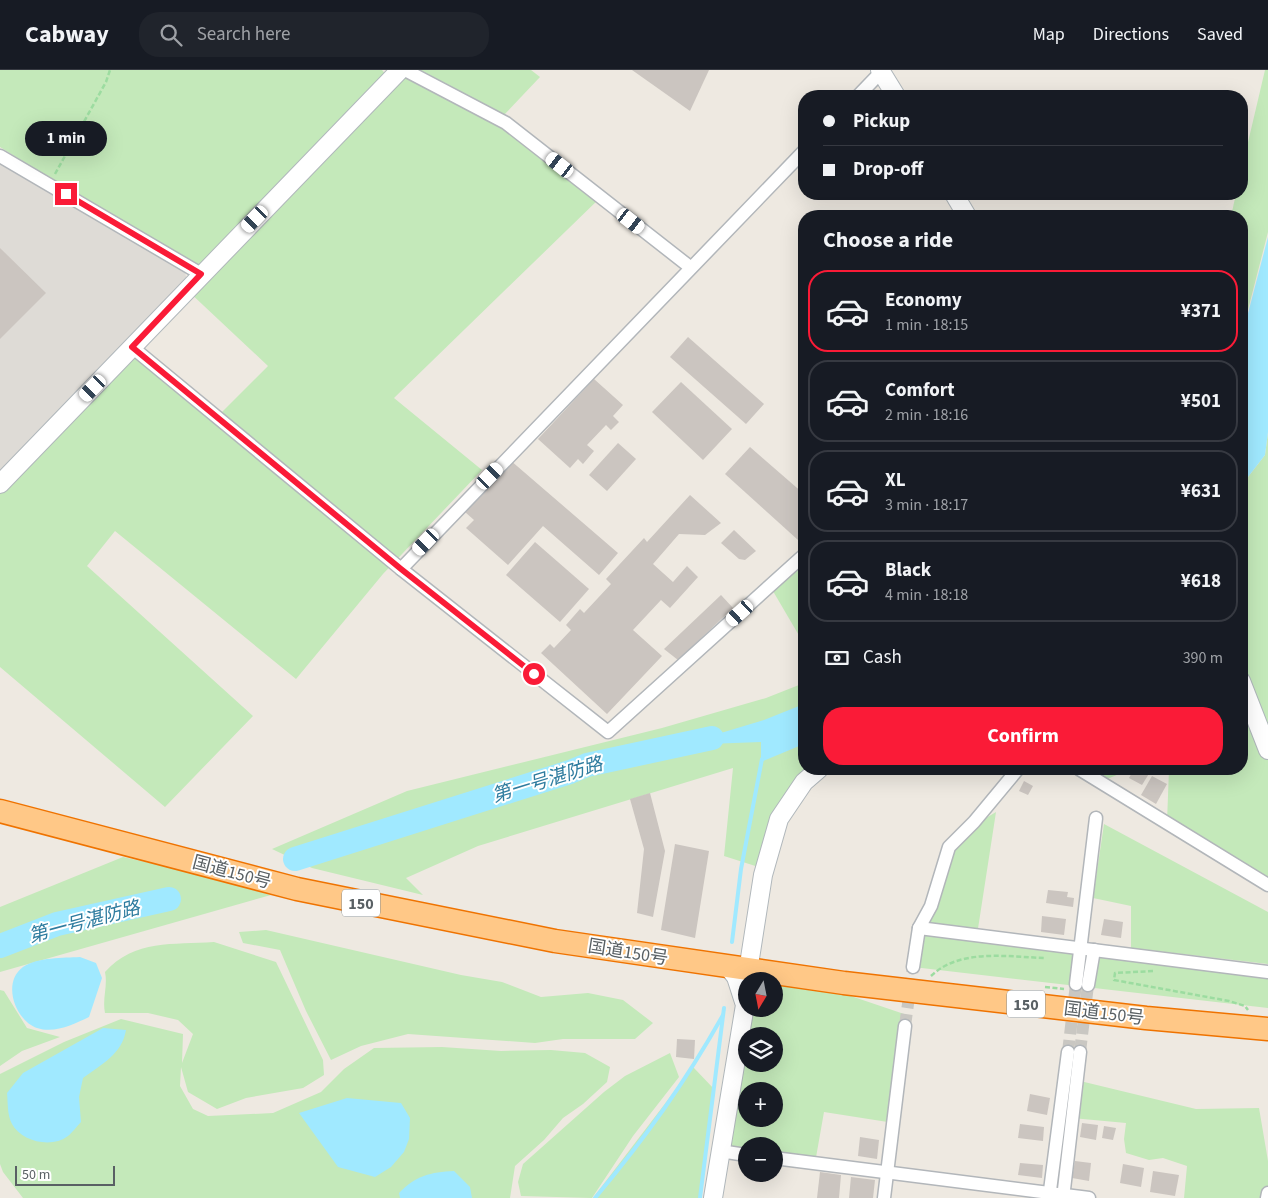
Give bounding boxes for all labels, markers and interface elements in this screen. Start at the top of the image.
search box [139,12,489,57]
text: Cabway [25,17,109,52]
icon: search [157,21,185,49]
text: Search here [197,21,290,48]
text: Map [1033,22,1065,47]
text: Directions [1093,22,1169,47]
text: Saved [1197,22,1243,47]
text: Pickup [853,108,910,135]
callout: 1 min [25,122,107,156]
text: 1 min [47,127,85,149]
car [543,150,576,180]
text: Drop-off [853,156,923,183]
route end [55,183,77,205]
car [239,203,270,235]
car [614,206,647,236]
text: Choose a ride [823,224,953,256]
text: Economy [885,287,962,314]
icon: car [825,289,870,334]
text: ¥371 [1181,298,1221,325]
text: 1 min · 18:15 [885,314,968,336]
car [77,372,108,404]
text: Comfort [885,377,955,404]
icon: car [825,379,870,424]
text: ¥501 [1181,388,1221,415]
text: 2 min · 18:16 [885,404,968,426]
car [474,460,505,492]
text: XL [885,467,906,494]
icon: car [825,469,870,514]
text: ¥631 [1181,478,1221,505]
text: 3 min · 18:17 [885,494,968,516]
car [410,526,441,558]
text: Black [885,557,931,584]
icon: car [825,559,870,604]
text: ¥618 [1181,568,1221,595]
text: 4 min · 18:18 [885,584,968,606]
car [723,597,756,629]
icon: cash [823,644,851,672]
text: Cash [863,644,902,671]
text: 390 m [1183,647,1223,669]
route start [523,663,545,685]
button: Confirm [823,707,1223,765]
water label: 第一号湛防路 [489,750,608,810]
street label: 国道150号 [190,850,274,895]
road number: 150 [342,890,380,916]
water label: 第一号湛防路 [26,894,145,950]
street label: 国道150号 [586,934,670,971]
north arrow [738,972,782,1018]
map controls [738,972,783,1182]
road number: 150 [1007,991,1045,1018]
street label: 国道150号 [1062,996,1146,1031]
button: layers [738,1027,783,1072]
button: + [738,1082,783,1127]
button: − [738,1137,783,1182]
scale bar [15,1163,115,1186]
text: 50 m [22,1165,50,1185]

